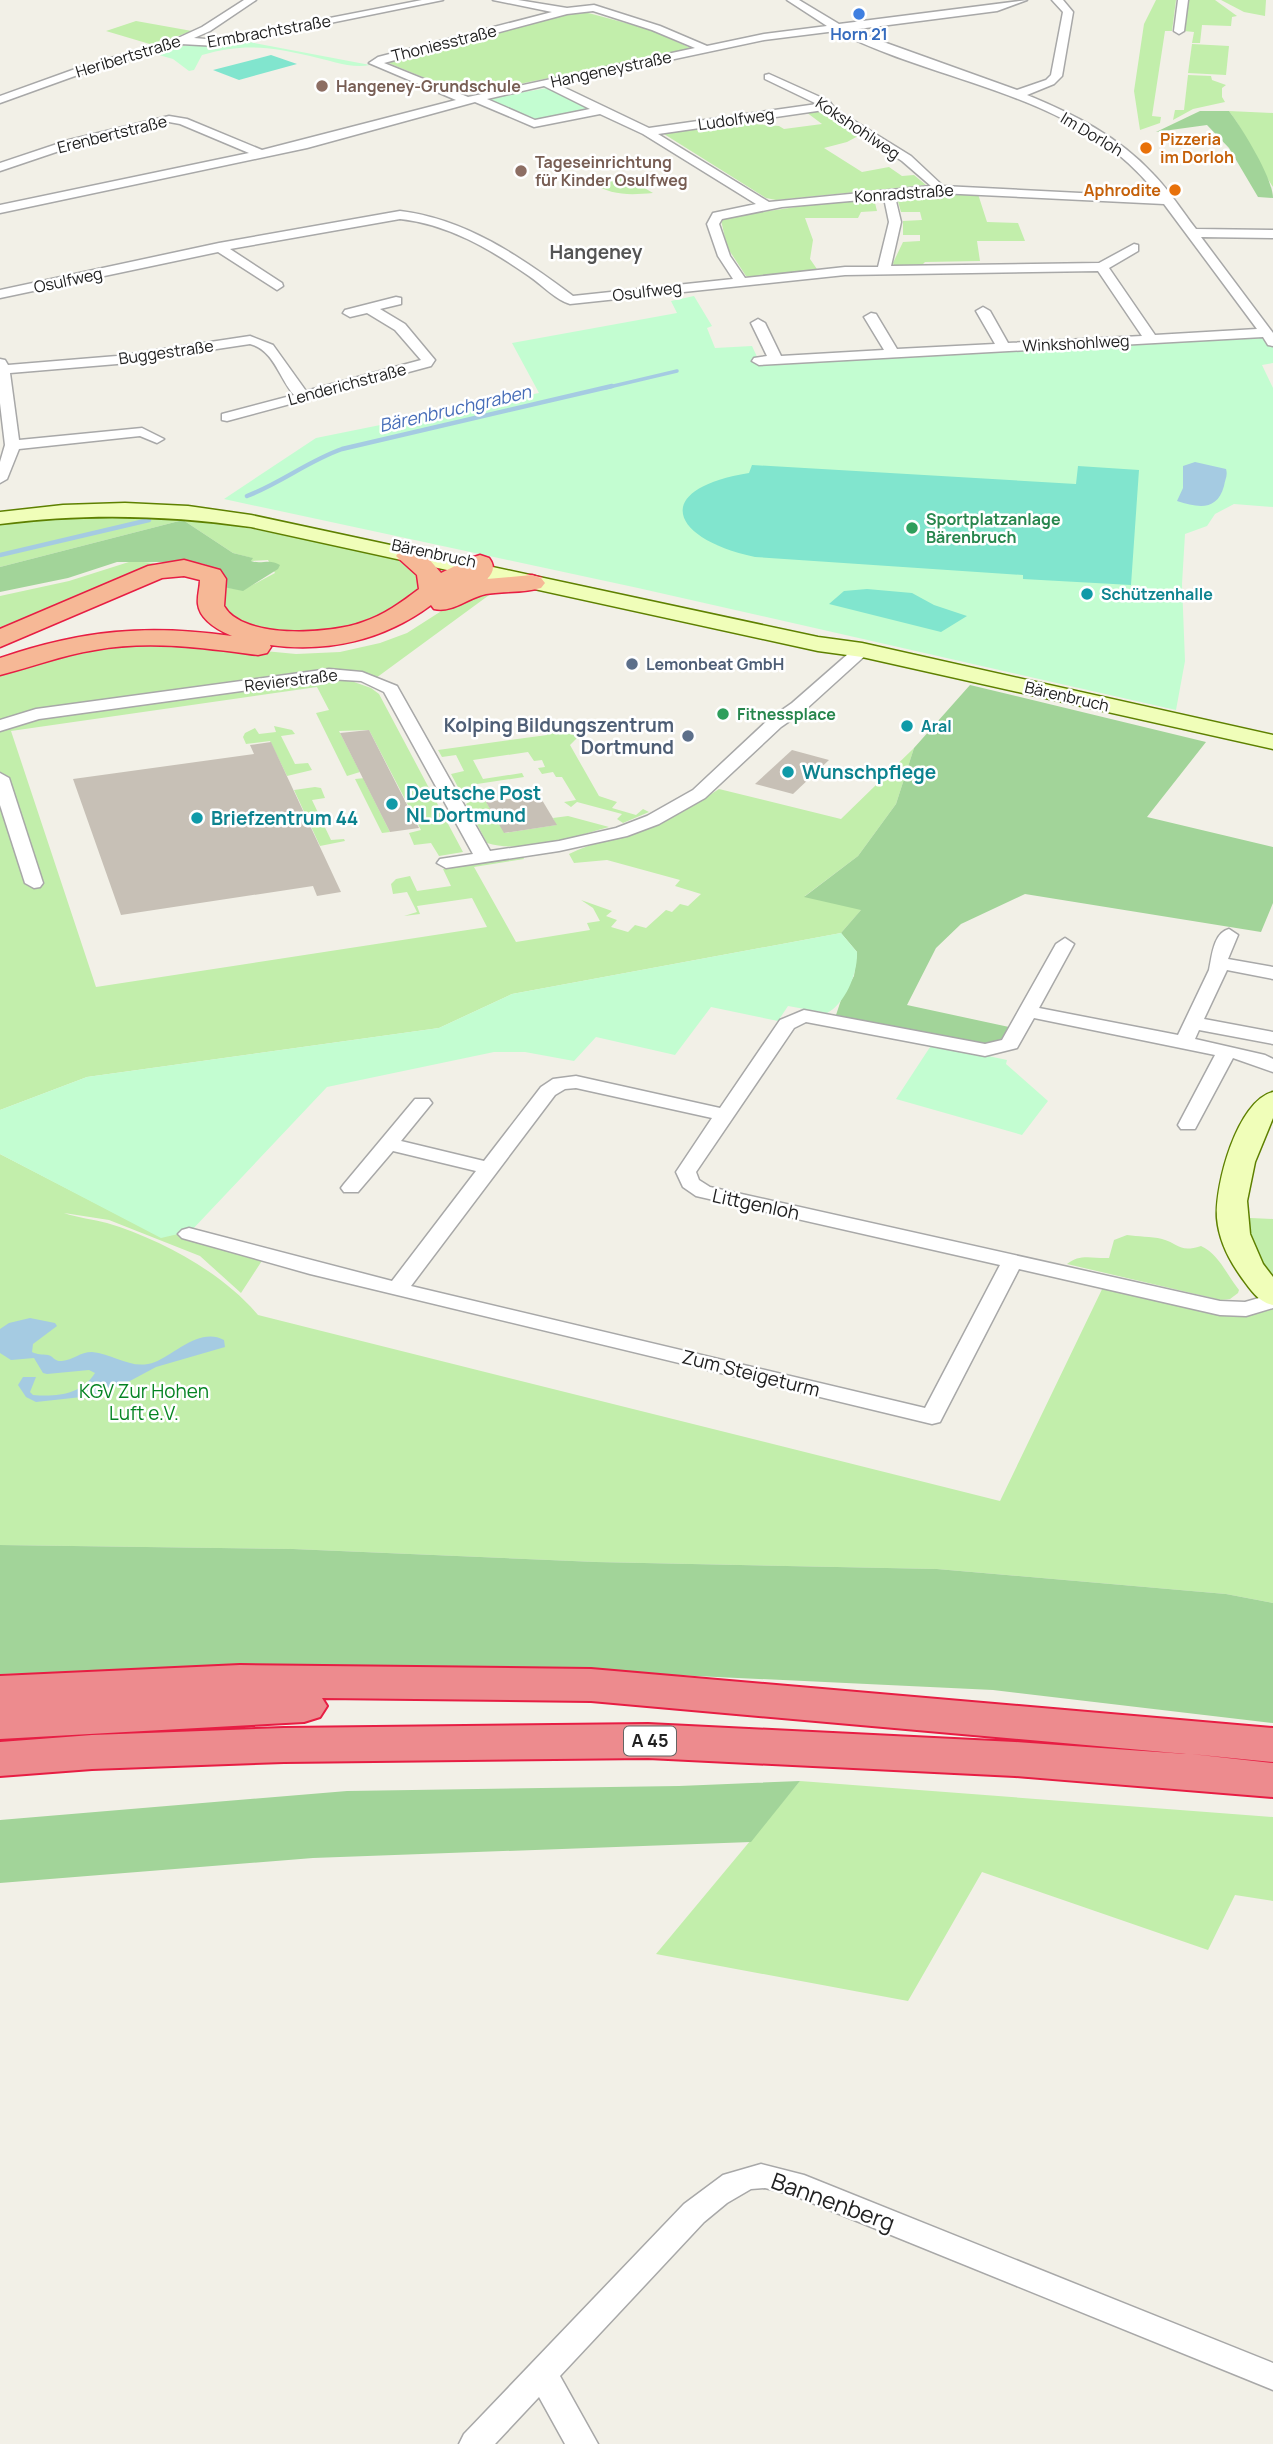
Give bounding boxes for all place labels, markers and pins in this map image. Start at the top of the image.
marker: Horn 21 [851,6,867,22]
place label: Horn 21 [830,23,888,45]
place label: Hangeney-Grundschule [336,75,521,97]
marker: Hangeney-Grundschule [314,78,330,94]
place label: Pizzeria im Dorloh [1160,128,1234,168]
marker: Pizzeria im Dorloh [1138,140,1154,156]
place label: Tageseinrichtung für Kinder Osulfweg [535,151,688,191]
marker: Tageseinrichtung für Kinder Osulfweg [513,163,529,179]
place label: Aphrodite [1084,179,1161,201]
marker: Aphrodite [1167,182,1183,198]
place label: Sportplatzanlage Bärenbruch [926,508,1061,548]
marker: Sportplatzanlage Bärenbruch [904,520,920,536]
place label: Schützenhalle [1101,583,1213,605]
marker: Schützenhalle [1079,586,1095,602]
place label: Lemonbeat GmbH [646,653,784,675]
marker: Lemonbeat GmbH [624,656,640,672]
place label: Fitnessplace [737,703,836,725]
marker: Fitnessplace [715,706,731,722]
place label: Kolping Bildungszentrum Dortmund [444,712,674,760]
place label: Aral [921,715,952,737]
marker: Aral [899,718,915,734]
marker: Kolping Bildungszentrum Dortmund [680,728,696,744]
place label: Wunschpflege [802,759,936,785]
marker: Wunschpflege [780,764,796,780]
place label: Deutsche Post NL Dortmund [406,780,541,828]
marker: Deutsche Post NL Dortmund [384,796,400,812]
place label: Briefzentrum 44 [211,805,358,831]
marker: Briefzentrum 44 [189,810,205,826]

